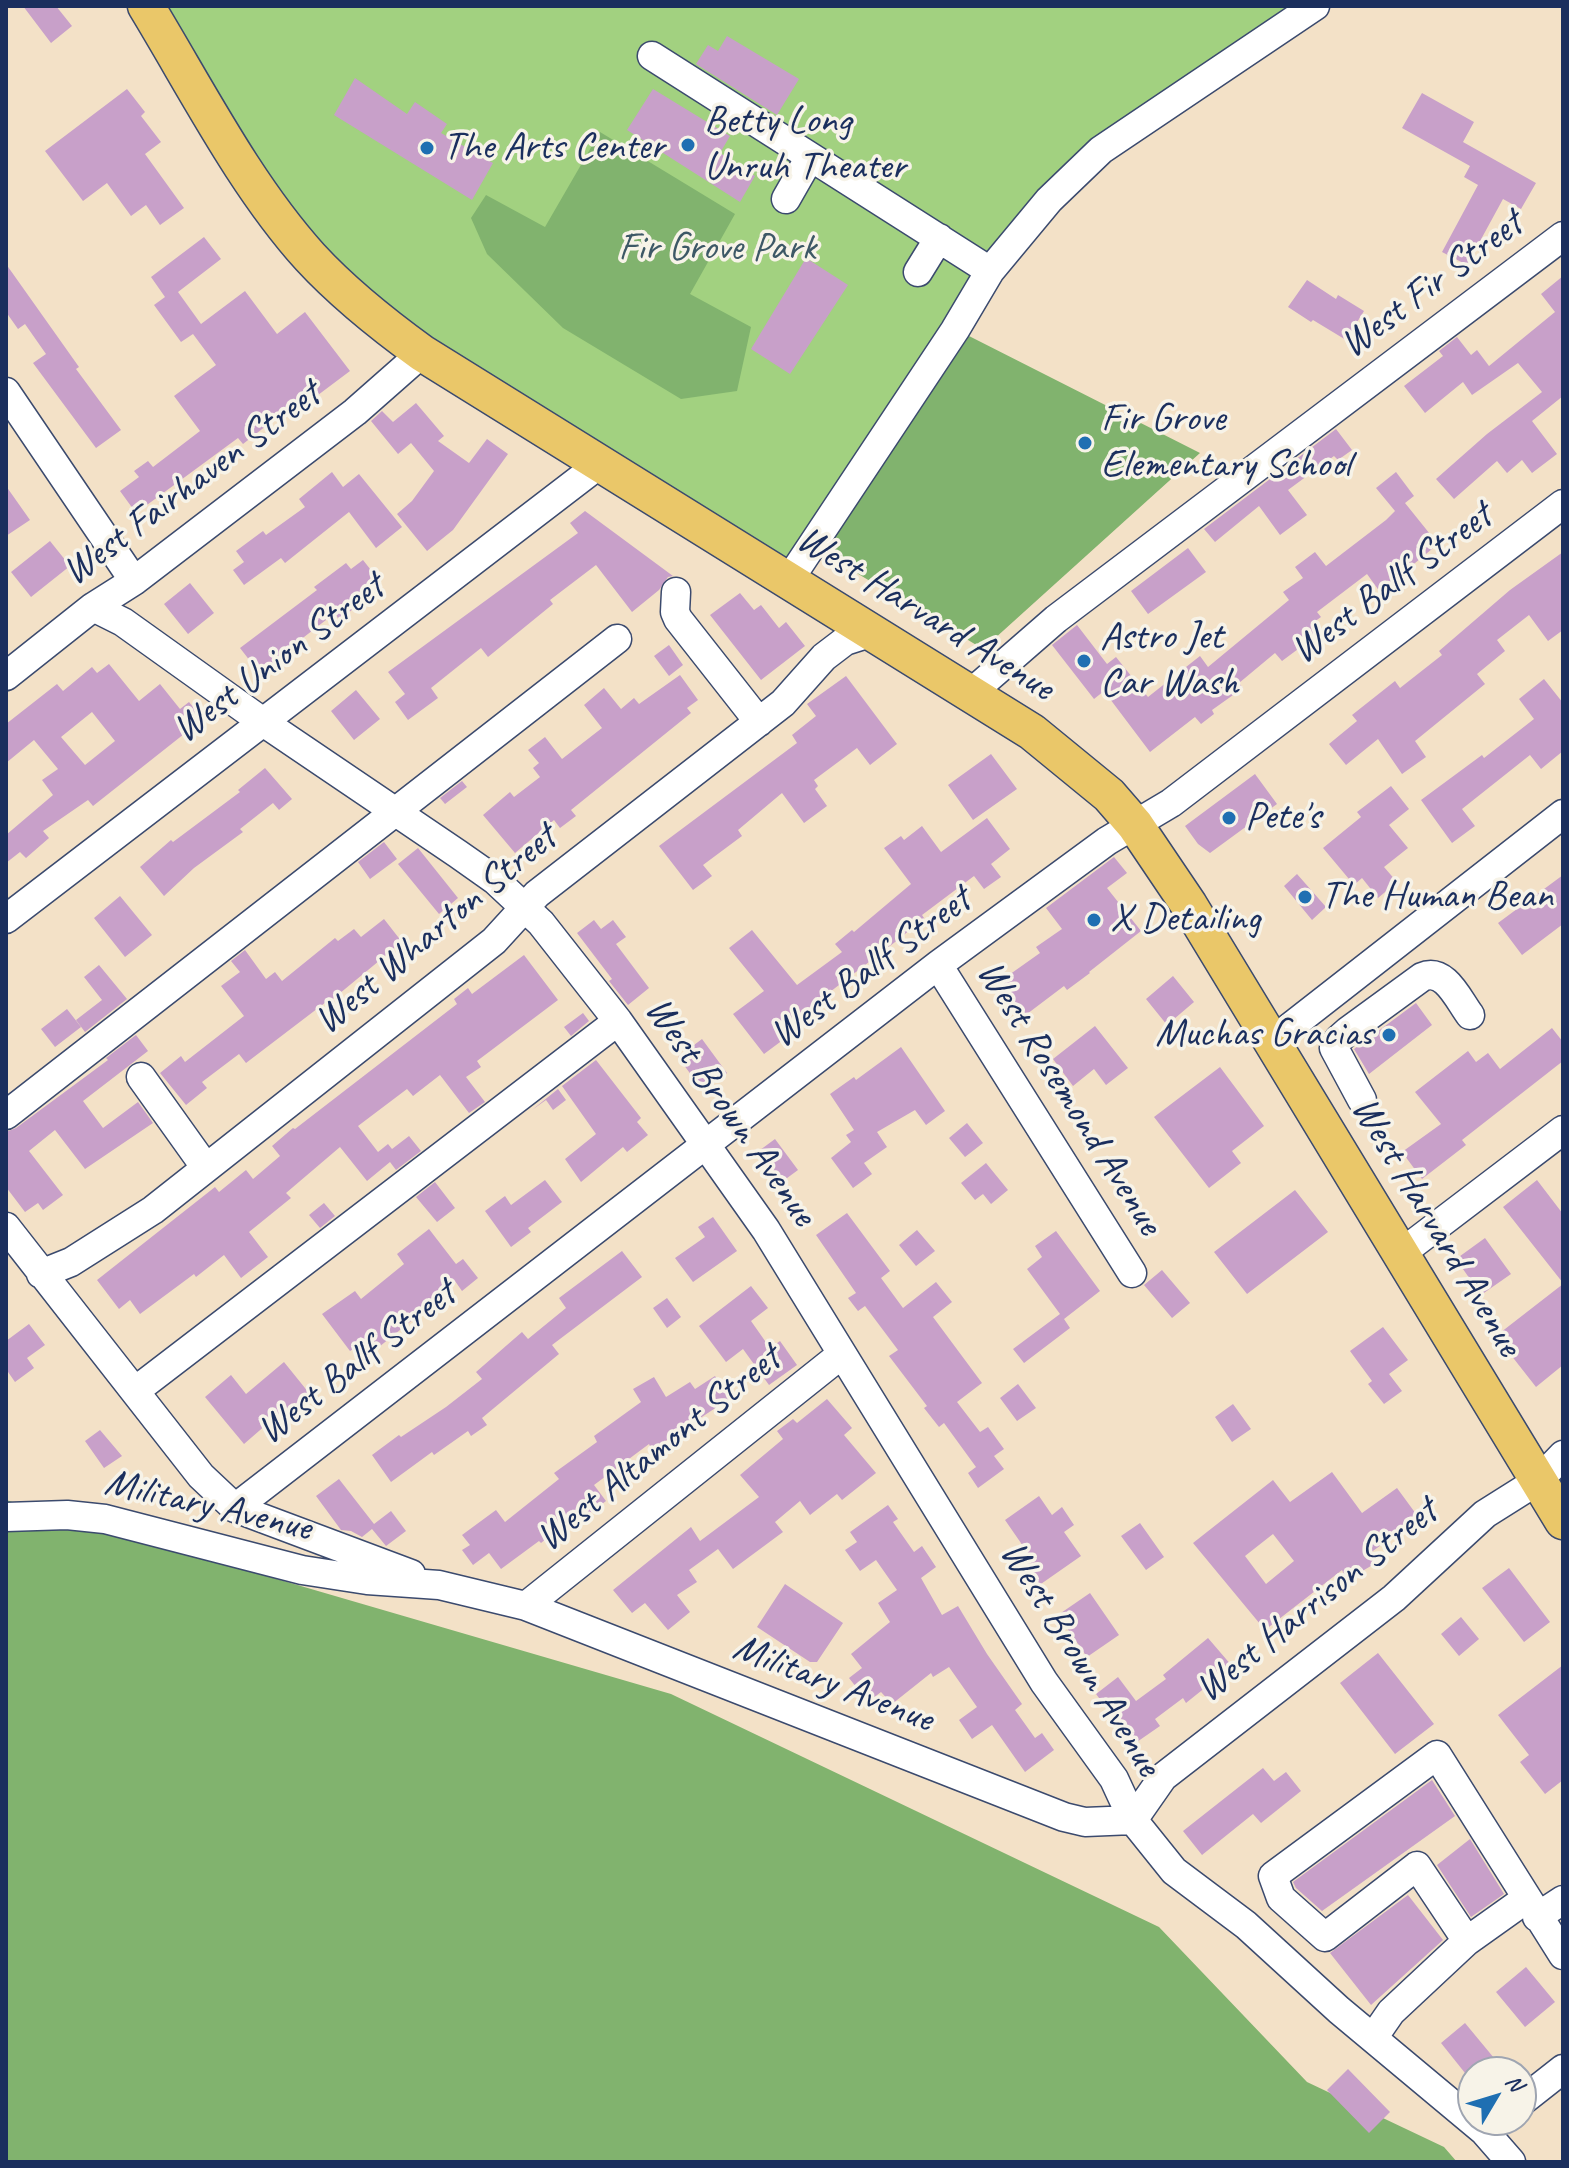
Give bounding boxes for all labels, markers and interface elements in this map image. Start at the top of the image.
place label: Betty Long Unruh Theater [704,98,906,192]
place label: The Arts Center [443,124,665,172]
marker: Betty Long Unruh Theater [679,136,697,154]
marker: The Arts Center [418,139,436,157]
street label: West Fir Street [1331,201,1533,369]
park label: Fir Grove Park [618,225,816,273]
street label: West Fairhaven Street [53,371,331,597]
place label: Fir Grove Elementary School [1101,396,1351,490]
marker: Fir Grove Elementary School [1076,434,1094,452]
street label: West Ballf Street [1282,493,1502,675]
street label: West Harvard Avenue [788,516,1062,712]
street label: West Union Street [164,564,394,754]
place label: Astro Jet Car Wash [1100,614,1239,708]
marker: Astro Jet Car Wash [1075,652,1093,670]
place label: Pete's [1245,794,1320,842]
marker: Pete's [1220,809,1238,827]
street label: West Wharton Street [305,815,567,1045]
place label: The Human Bean [1321,873,1553,921]
street label: West Ballf Street [761,877,981,1059]
marker: The Human Bean [1296,888,1314,906]
place label: X Detailing [1110,896,1260,944]
marker: X Detailing [1085,911,1103,929]
street label: West Rosemond Avenue [965,952,1173,1244]
street label: West Brown Avenue [633,988,827,1236]
place label: Muchas Gracias [1155,1011,1373,1059]
marker: Muchas Gracias [1380,1026,1398,1044]
street label: West Harvard Avenue [1340,1089,1532,1365]
street label: West Ballf Street [248,1271,466,1455]
street label: West Altamont Street [527,1336,791,1562]
street label: Military Avenue [100,1459,316,1553]
street label: West Harrison Street [1186,1489,1448,1713]
street label: West Brown Avenue [989,1532,1171,1786]
street label: Military Avenue [726,1624,940,1744]
north arrow [1457,2056,1537,2136]
text: N [1499,2068,1530,2096]

